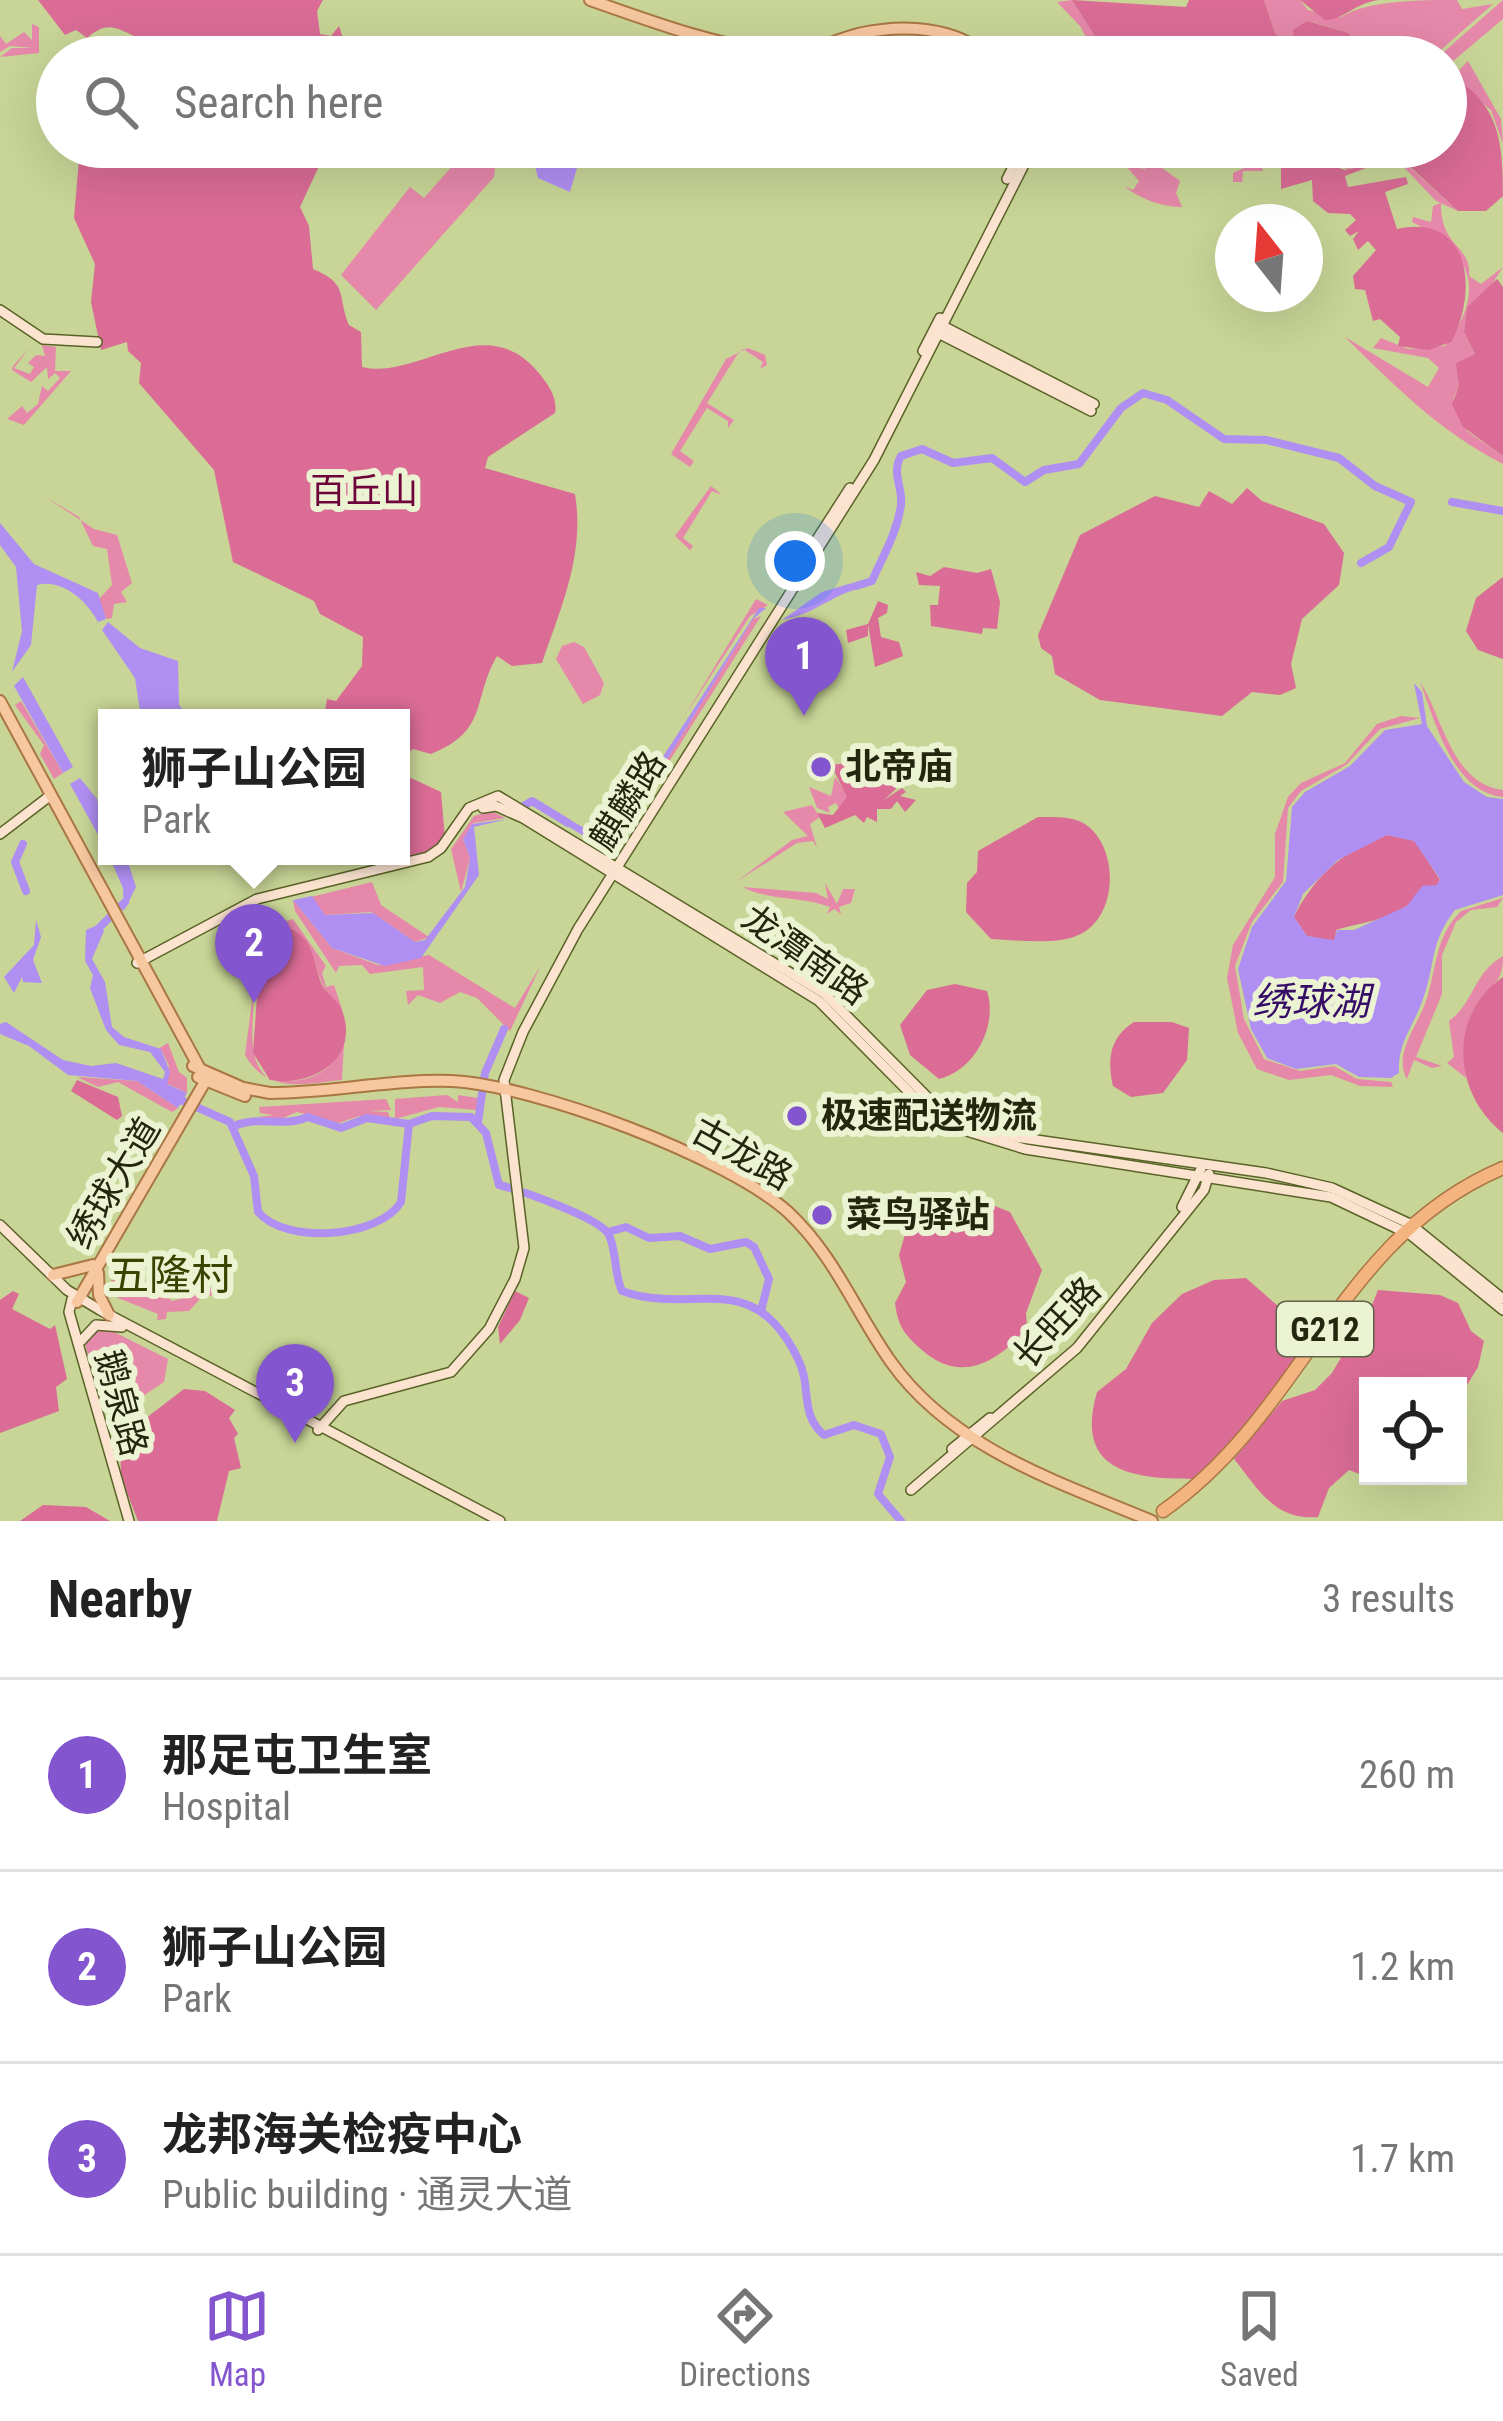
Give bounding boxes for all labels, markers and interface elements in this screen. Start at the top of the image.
search box [36,36,1467,168]
icon: search [78,69,144,135]
text: Search here [174,76,383,129]
north arrow [1215,204,1323,312]
park label: 百丘山 [310,470,418,512]
your location [765,531,825,591]
pin: 1 [765,617,843,716]
popup [98,709,410,865]
text: 狮子山公园 [141,742,367,795]
street label: 麒麟路 [582,744,674,858]
place label: 北帝庙 [845,746,953,788]
marker: 北帝庙 [808,754,834,780]
text: Park [141,797,211,843]
street label: 龙潭南路 [734,896,876,1014]
pin: 2 [215,904,293,1003]
water label: 绣球湖 [1252,979,1375,1025]
place label: 极速配送物流 [821,1095,1037,1137]
marker: 极速配送物流 [784,1103,810,1129]
street label: 古龙路 [685,1109,799,1199]
street label: 绣球大道 [59,1110,169,1256]
place label: 菜鸟驿站 [846,1194,990,1236]
marker: 菜鸟驿站 [809,1202,835,1228]
district label: 五隆村 [107,1251,233,1300]
street label: 长旺路 [1005,1269,1109,1377]
road number: G212 [1277,1302,1373,1356]
pin: 3 [256,1344,334,1443]
street label: 鹅泉路 [87,1345,155,1461]
map controls [1359,1377,1467,1485]
button: locate [1359,1377,1467,1485]
text: Nearby [48,1570,192,1629]
text: 3 results [1322,1576,1455,1622]
text: 那足屯卫生室 [162,1729,432,1782]
text: 1 [77,1752,97,1798]
text: 260 m [1359,1752,1455,1798]
text: Hospital [162,1784,291,1830]
text: 狮子山公园 [162,1921,387,1974]
text: 2 [77,1944,97,1990]
text: 1.2 km [1350,1944,1455,1990]
text: Park [162,1976,232,2022]
text: 龙邦海关检疫中心 [162,2108,522,2161]
text: 3 [77,2136,97,2182]
text: 1.7 km [1350,2136,1455,2182]
text: Public building · 通灵大道 [162,2172,572,2218]
tab: Map [204,2283,270,2394]
tab: Directions [679,2283,811,2394]
tab: Saved [1220,2283,1299,2394]

